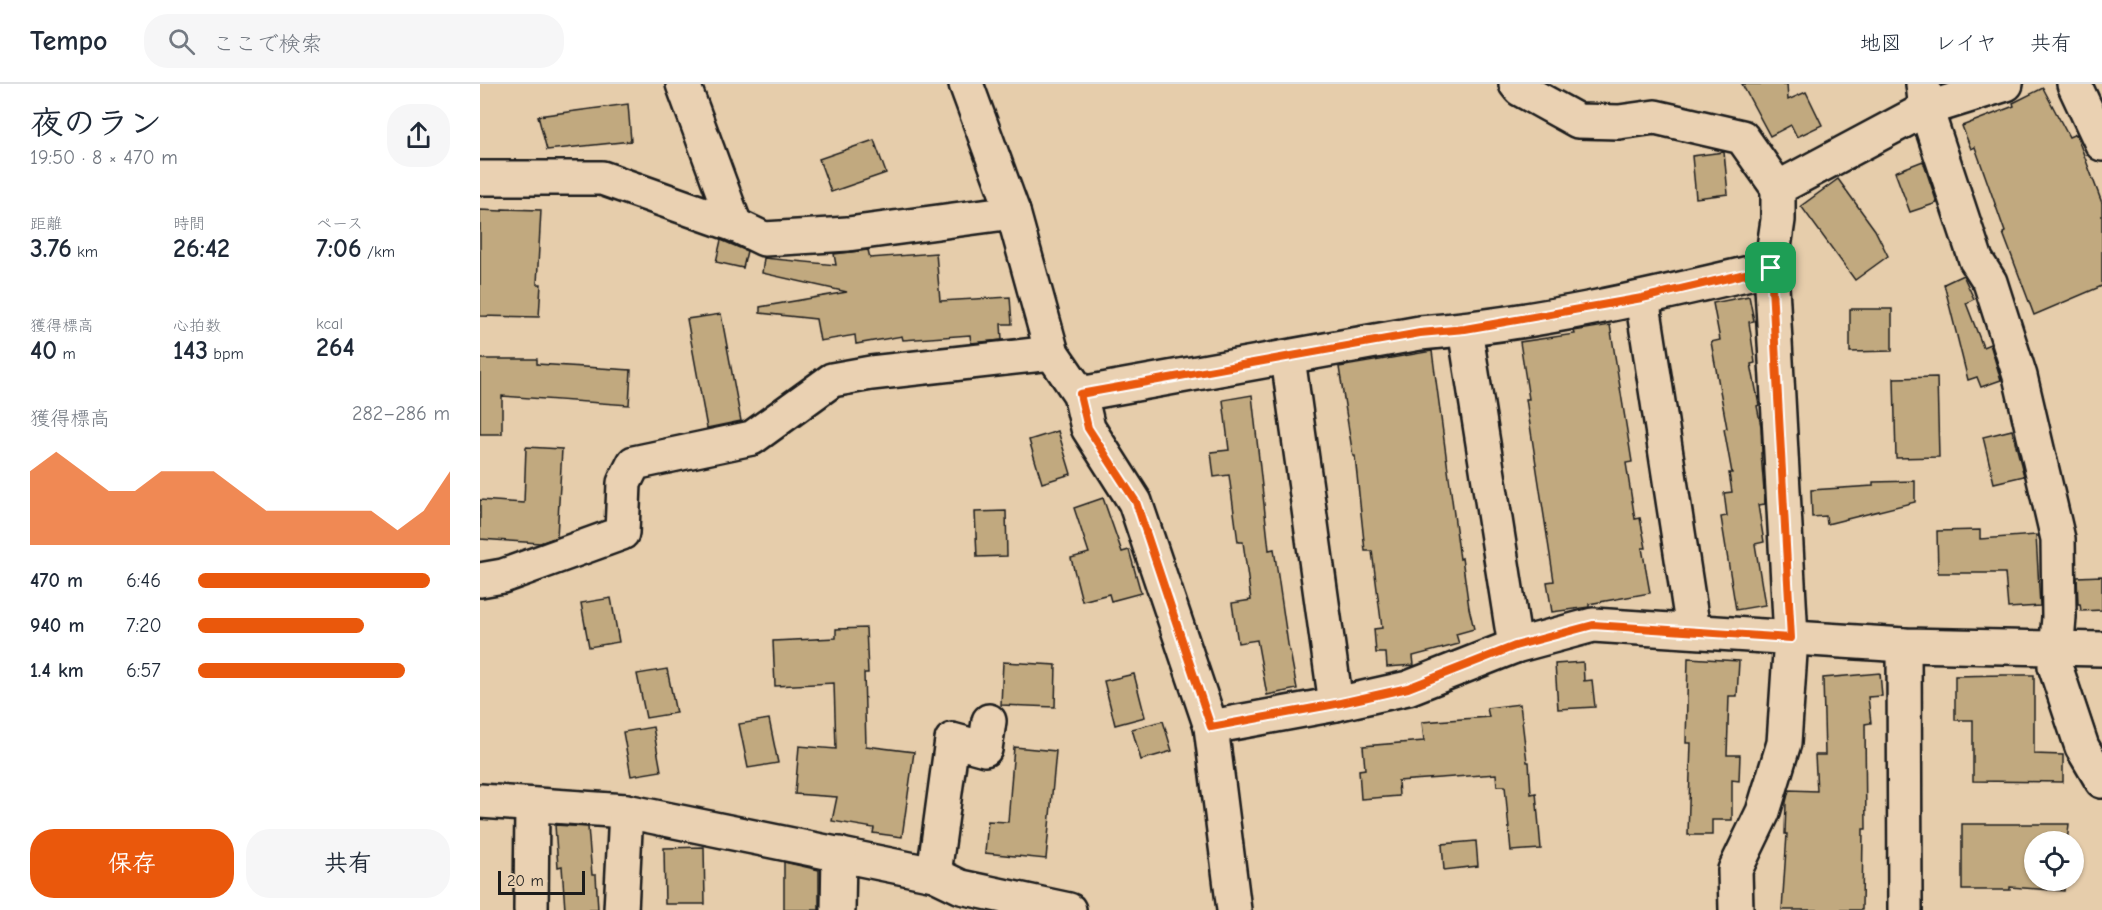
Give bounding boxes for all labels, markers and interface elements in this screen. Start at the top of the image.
search box [144,14,564,68]
text: Tempo [30,25,108,57]
icon: search [165,25,198,58]
text: ここで検索 [213,31,323,57]
text: 地図 [1860,31,1902,55]
text: レイヤ [1935,31,1997,55]
text: 共有 [2030,31,2072,55]
text: 夜のラン [30,104,162,142]
button: share [387,104,450,167]
text: 19:50 · 8 × 470 m [30,146,178,169]
text: 距離 [30,215,62,233]
text: 時間 [173,215,205,233]
text: ペース [316,215,363,233]
text: 3.76 [30,234,72,264]
text: 26:42 [173,234,230,264]
text: 7:06 [316,234,362,264]
pin [1745,242,1796,293]
text: km [72,243,98,261]
text: /km [362,243,395,261]
icon: arrive [1754,251,1787,284]
text: kcal [316,315,343,333]
text: 獲得標高 [30,317,94,335]
text: 心拍数 [173,317,221,335]
text: 264 [316,333,355,363]
text: 40 [30,336,57,366]
text: 143 [173,336,208,366]
text: m [57,345,76,363]
text: bpm [208,345,244,363]
text: 282–286 m [352,402,450,425]
text: 獲得標高 [30,407,110,430]
text: 470 m [30,569,83,592]
text: 6:46 [126,569,161,592]
text: 940 m [30,614,84,637]
text: 7:20 [126,614,162,637]
text: 1.4 km [30,659,84,682]
text: 6:57 [126,659,161,682]
button: 保存 [30,829,234,898]
button: 共有 [246,829,450,898]
map controls [2024,831,2084,891]
button: locate [2024,831,2084,891]
scale bar [498,868,585,896]
text: 20 m [507,872,544,890]

